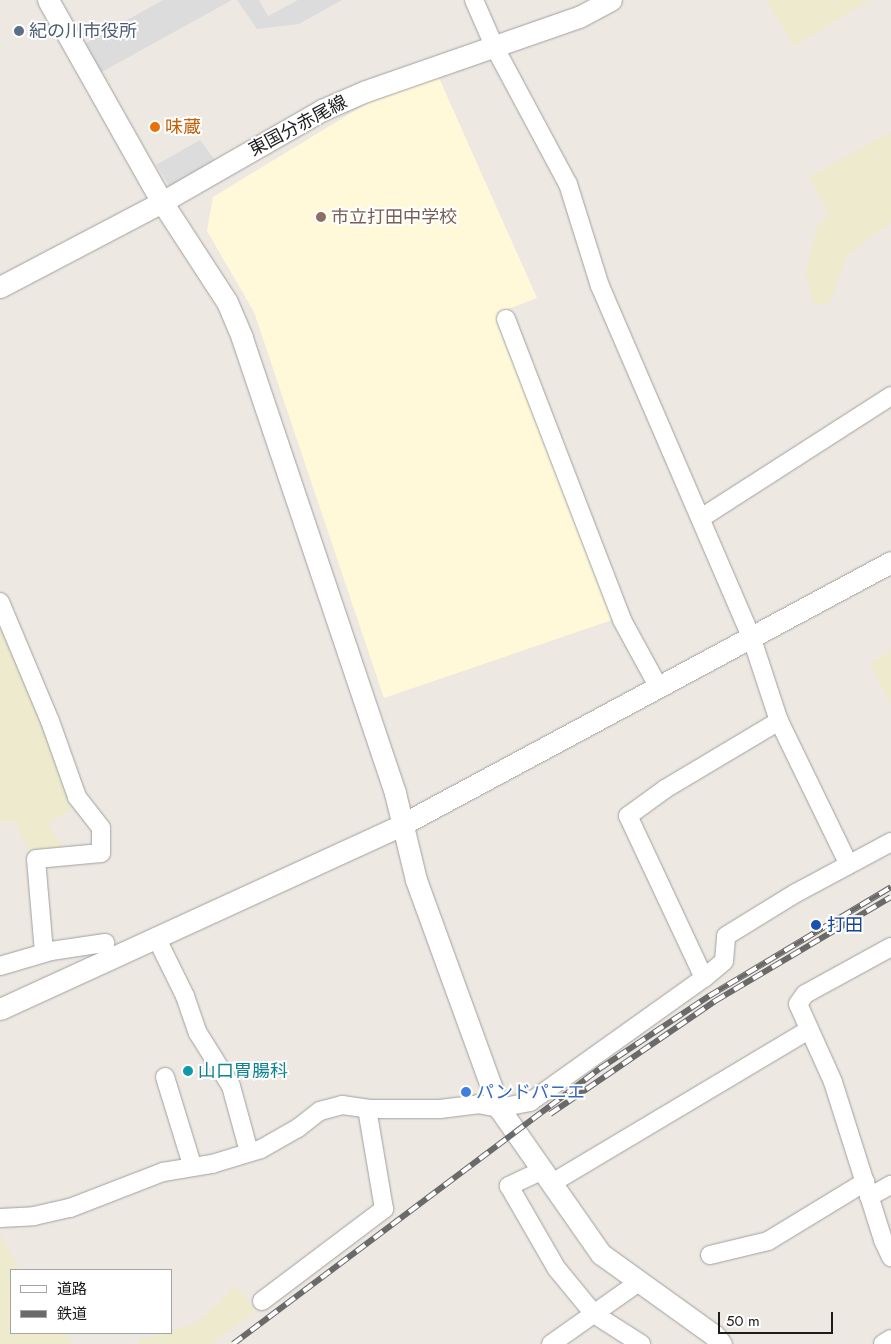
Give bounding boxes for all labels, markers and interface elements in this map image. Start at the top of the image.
place label: 紀の川市役所 [29,20,137,42]
marker: 紀の川市役所 [13,25,25,37]
street label: 東国分赤尾線 [245,91,351,161]
place label: 味蔵 [165,116,201,138]
marker: 味蔵 [149,121,161,133]
place label: 市立打田中学校 [331,206,457,228]
marker: 市立打田中学校 [315,211,327,223]
place label: 打田 [827,914,863,936]
marker: 打田 [809,918,823,932]
place label: 山口胃腸科 [198,1060,288,1082]
marker: 山口胃腸科 [182,1065,194,1077]
place label: パンドパニエ [476,1081,584,1103]
marker: パンドパニエ [460,1086,472,1098]
legend [10,1269,172,1334]
text: 道路 [57,1278,87,1300]
scale bar [721,1302,836,1334]
text: 鉄道 [57,1303,87,1325]
text: 50 m [726,1310,760,1332]

